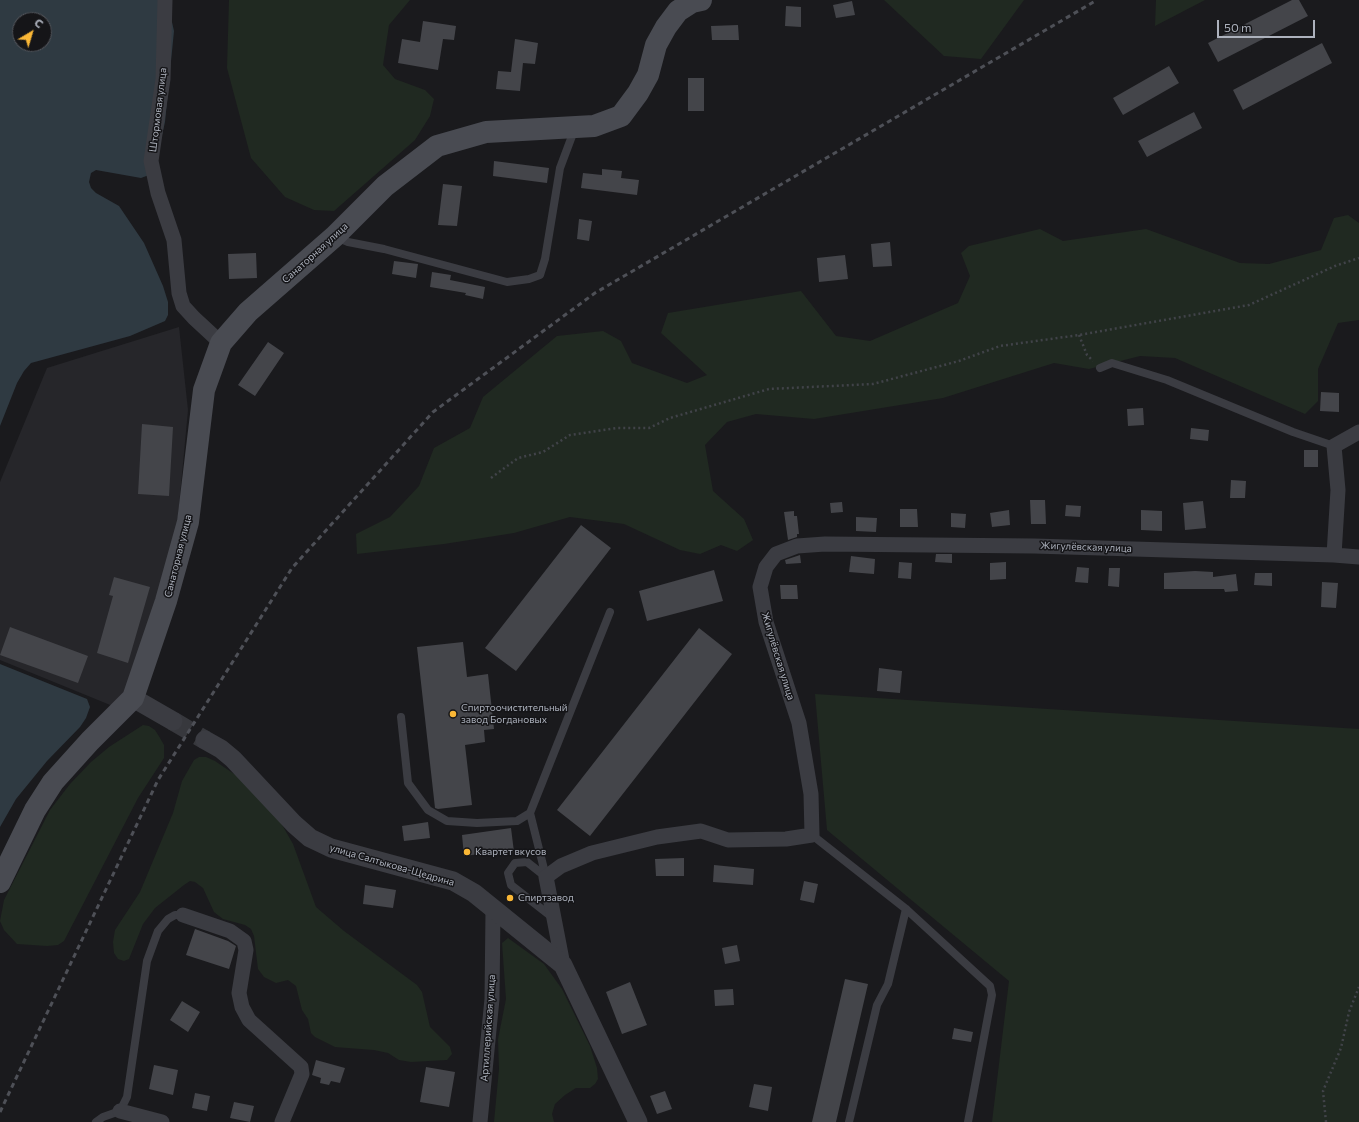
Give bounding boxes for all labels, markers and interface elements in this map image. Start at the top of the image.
north arrow [12,12,52,52]
scale bar [1219,12,1317,38]
text: С [32,15,46,30]
text: 50 m [1224,20,1252,34]
street label: Штормовая улица [147,67,169,153]
street label: Санаторная улица [279,220,351,286]
street label: Санаторная улица [162,513,194,599]
street label: Жигулёвская улица [1040,539,1132,555]
street label: Жигулёвская улица [759,610,797,702]
place label: Спиртоочистительный завод Богдановых [461,702,568,726]
marker: Спиртоочистительный завод Богдановых [448,709,458,719]
street label: улица Салтыкова-Щедрина [328,841,456,889]
place label: Квартет вкусов [475,846,546,858]
marker: Квартет вкусов [462,847,472,857]
place label: Спиртзавод [518,892,574,904]
marker: Спиртзавод [505,893,515,903]
street label: Артиллерийская улица [478,974,498,1082]

